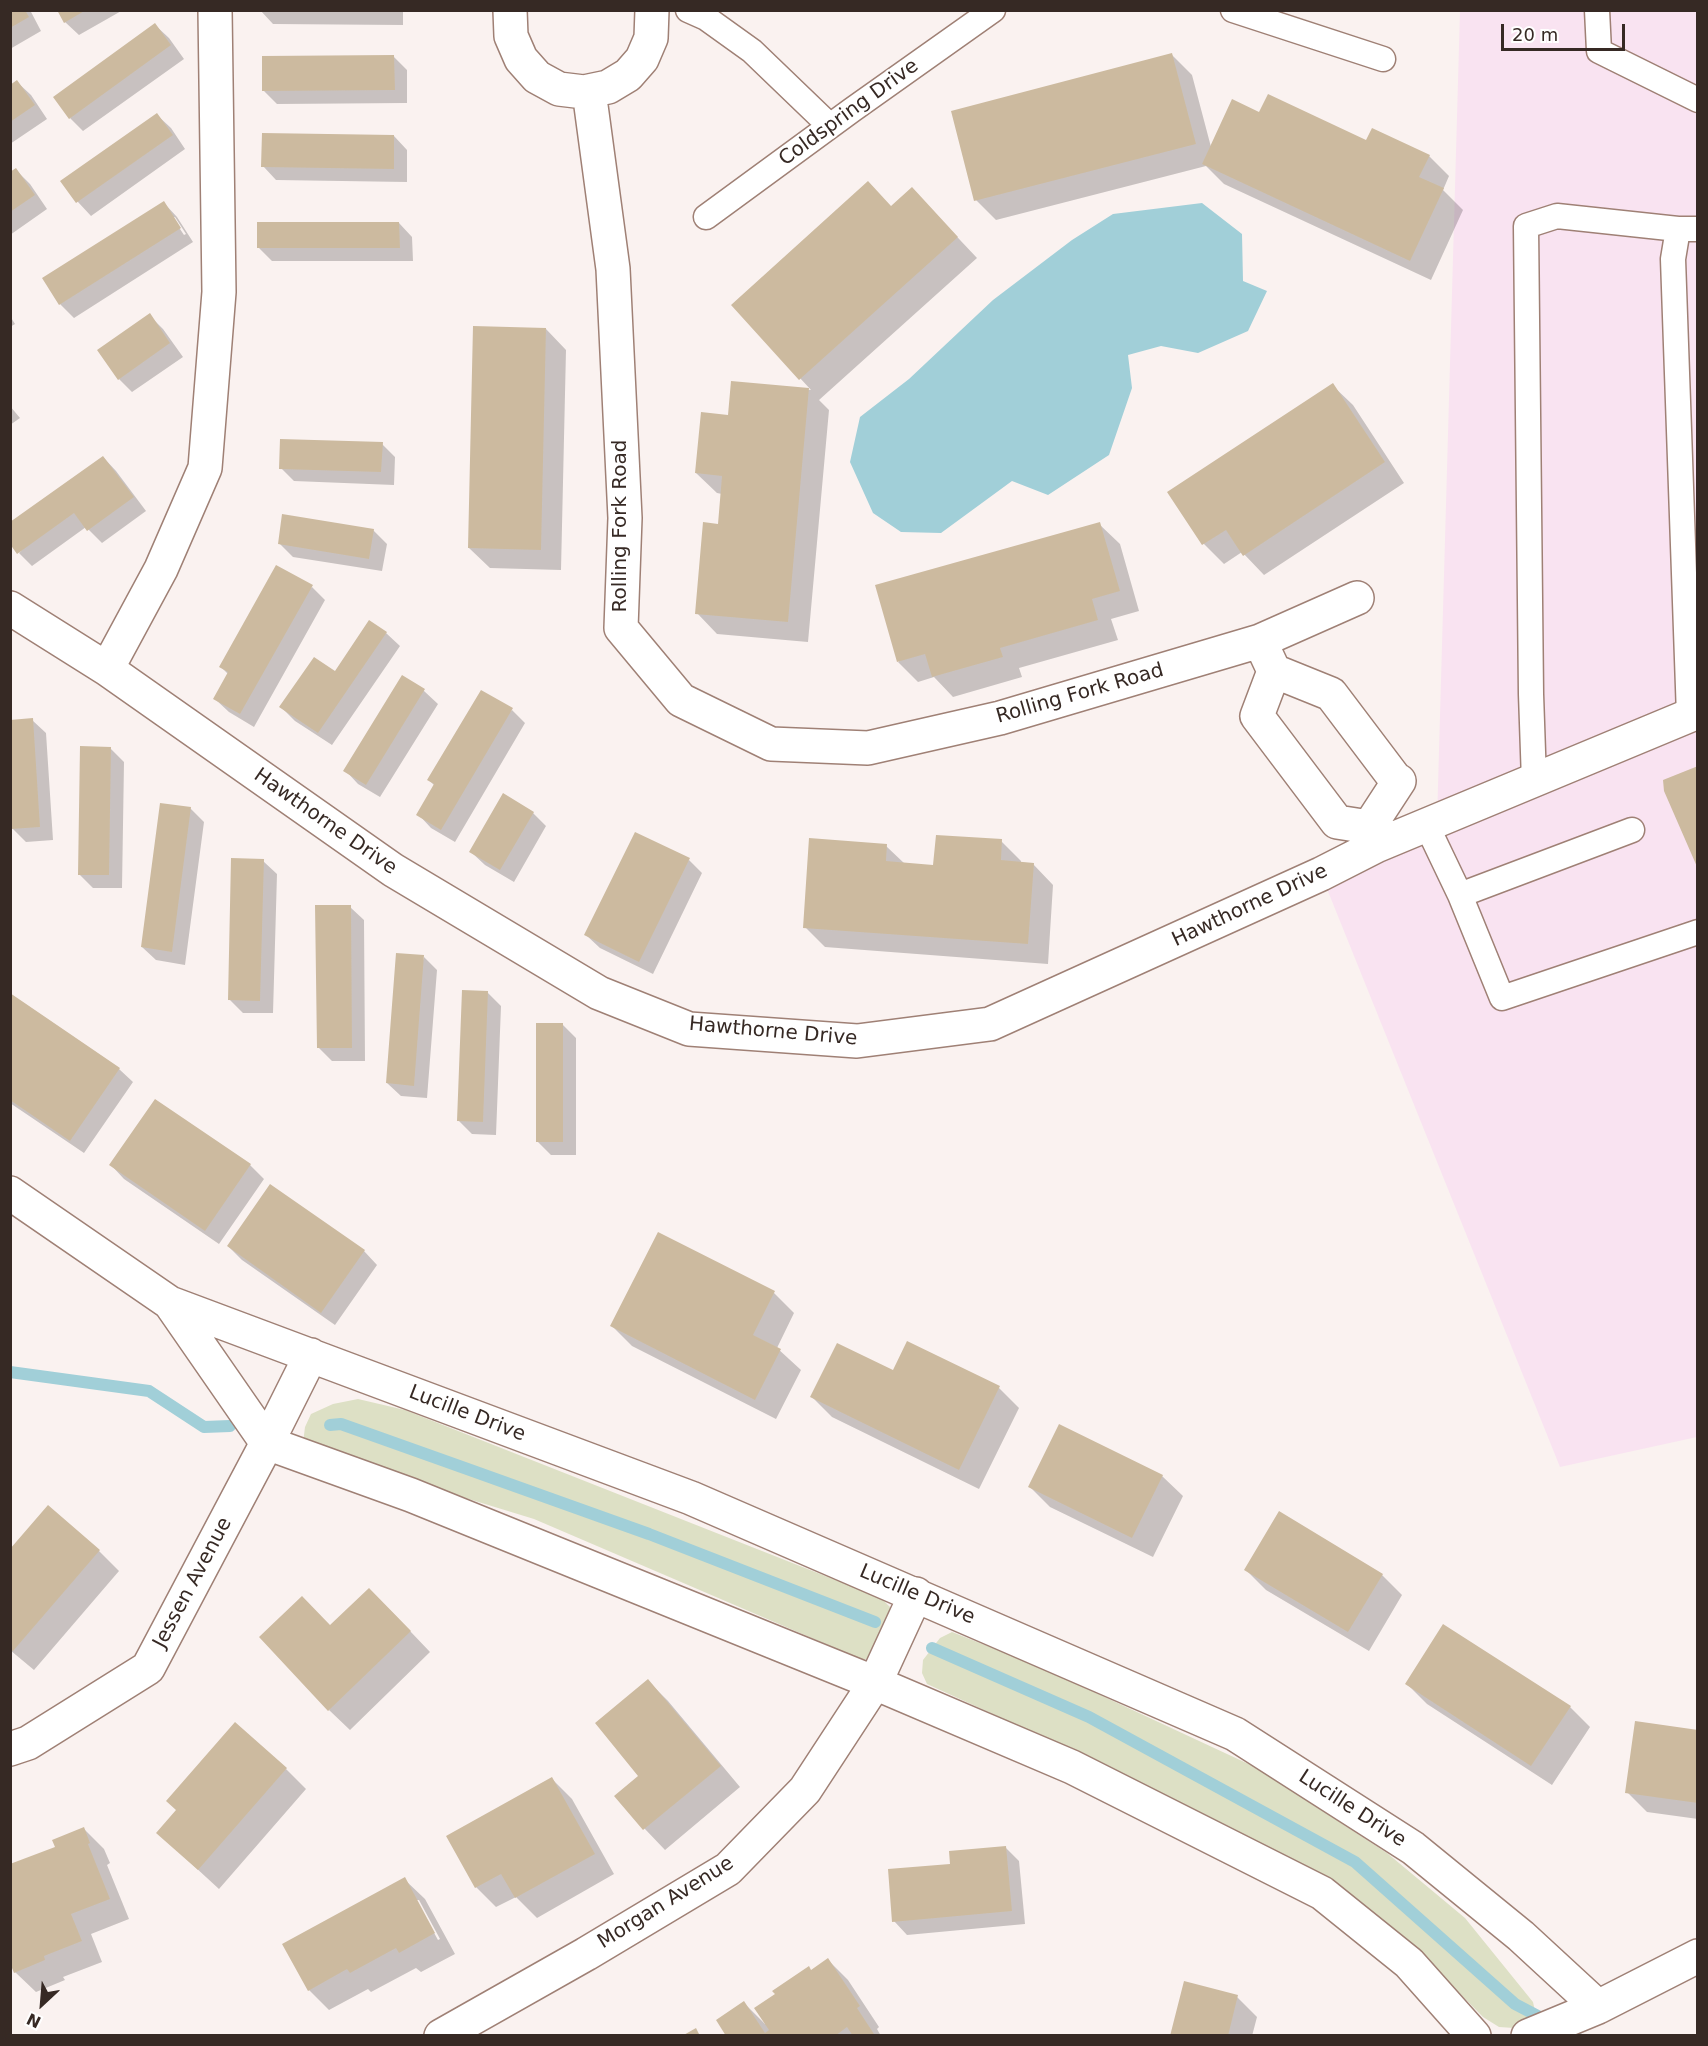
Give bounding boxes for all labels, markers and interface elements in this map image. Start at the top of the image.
scale bar [1504,12,1628,50]
text: 20 m [1512,24,1558,45]
street label: Coldspring Drive [775,54,923,172]
street label: Rolling Fork Road [609,439,633,613]
street label: Rolling Fork Road [994,659,1166,729]
street label: Hawthorne Drive [249,764,401,880]
street label: Hawthorne Drive [1168,859,1332,953]
street label: Hawthorne Drive [688,1013,858,1051]
street label: Lucille Drive [405,1381,529,1447]
street label: Jessen Avenue [148,1513,238,1653]
street label: Lucille Drive [856,1560,978,1630]
street label: Lucille Drive [1294,1765,1410,1853]
street label: Morgan Avenue [594,1852,738,1954]
north arrow [12,1974,72,2034]
text: N [24,2009,44,2032]

